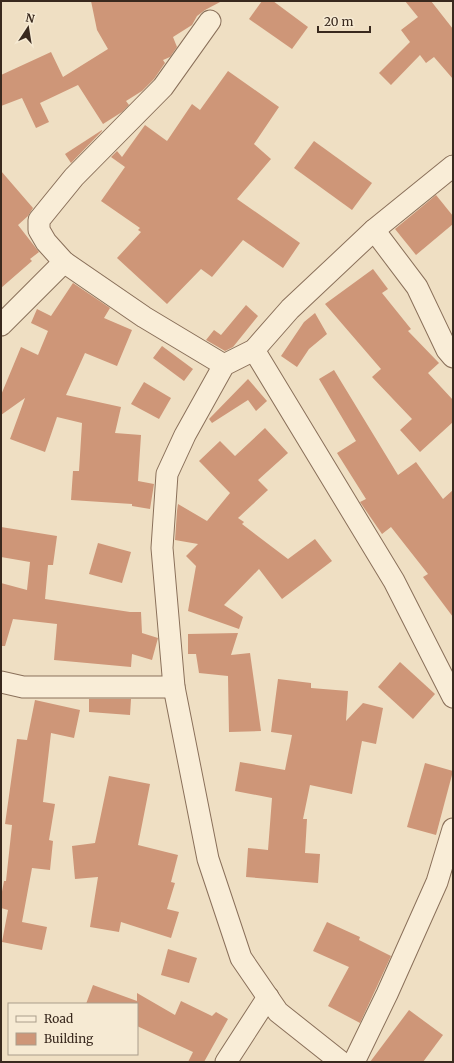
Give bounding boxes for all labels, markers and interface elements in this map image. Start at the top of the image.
north arrow [8,8,48,48]
scale bar [318,8,370,34]
text: N [24,10,36,26]
text: 20 m [324,14,353,29]
legend [8,1003,138,1055]
text: Road [44,1011,73,1026]
text: Building [44,1031,94,1046]

